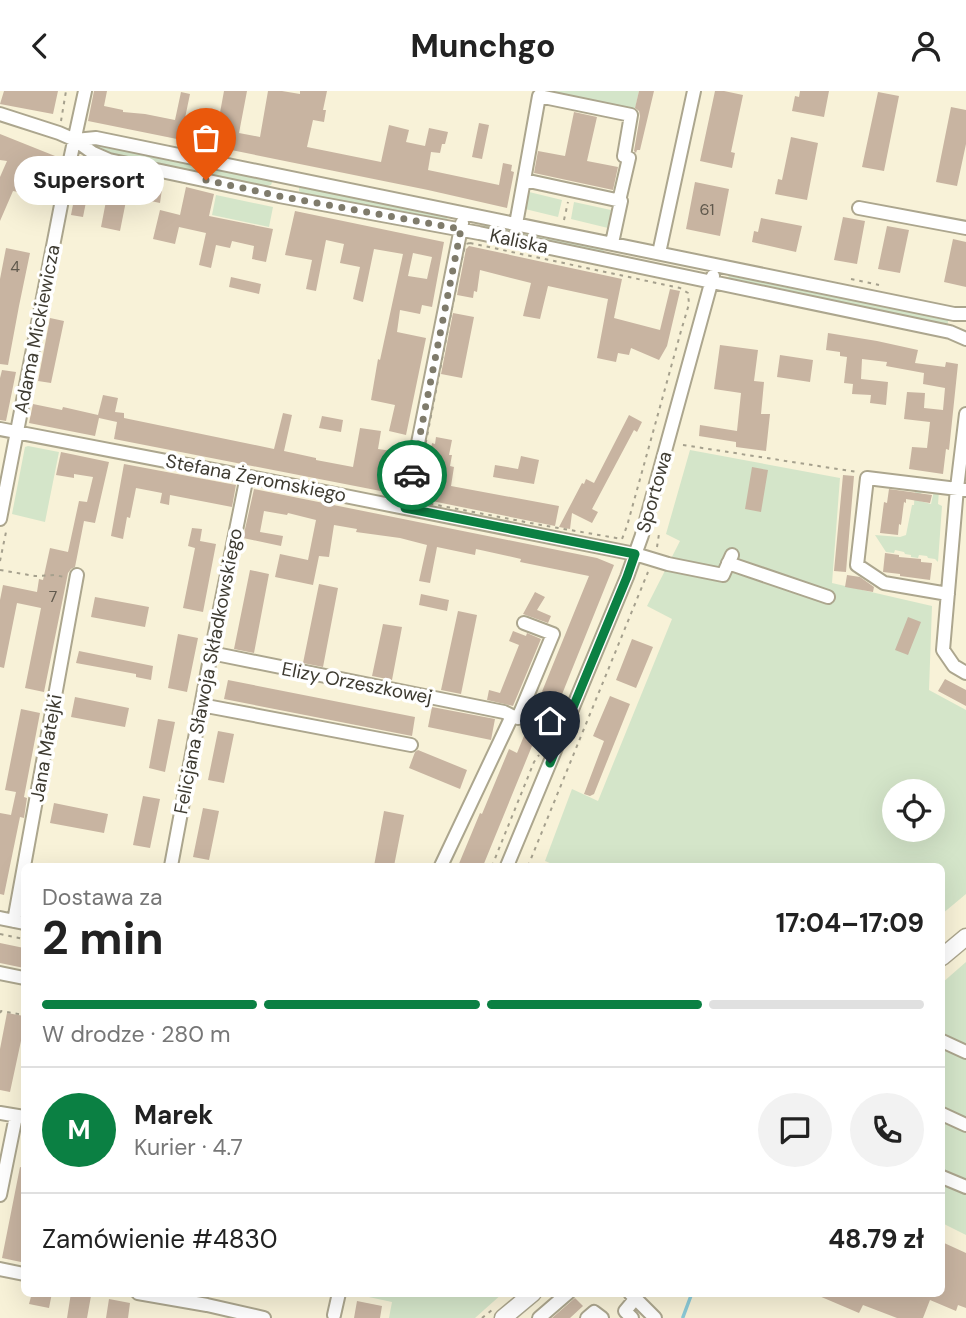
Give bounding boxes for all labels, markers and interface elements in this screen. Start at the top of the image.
text: Munchgo [411,25,555,67]
icon: back [21,27,59,65]
icon: person [907,27,945,65]
pin [176,108,236,180]
icon: bag [187,119,225,157]
callout: Supersort [13,155,164,205]
text: Supersort [33,165,145,195]
house number: 61 [699,199,715,220]
street label: Kaliska [487,223,551,259]
street label: Adama Mickiewicza [8,242,66,416]
house number: 4 [10,256,20,277]
courier [377,440,447,510]
street label: Stefana Żeromskiego [164,448,348,508]
street label: Sportowa [630,448,678,536]
icon: car [393,456,431,494]
street label: Felicjana Sławoja Składkowskiego [168,526,248,816]
house number: 7 [49,586,57,607]
street label: Elizy Orzeszkowej [280,656,434,710]
pin [520,691,580,763]
street label: Jana Matejki [24,692,68,804]
icon: home [531,702,569,740]
map controls [882,779,945,842]
button: locate [882,779,945,842]
text: Dostawa za [42,882,163,912]
text: 17:04–17:09 [776,906,924,940]
text: 2 min [42,908,164,968]
text: W drodze · 280 m [42,1019,231,1049]
button: chat [758,1093,832,1167]
button: phone [850,1093,924,1167]
text: Marek [134,1098,213,1132]
text: M [67,1113,91,1147]
text: Kurier · 4.7 [134,1132,243,1162]
text: Zamówienie #4830 [42,1222,278,1256]
text: 48.79 zł [828,1222,924,1256]

